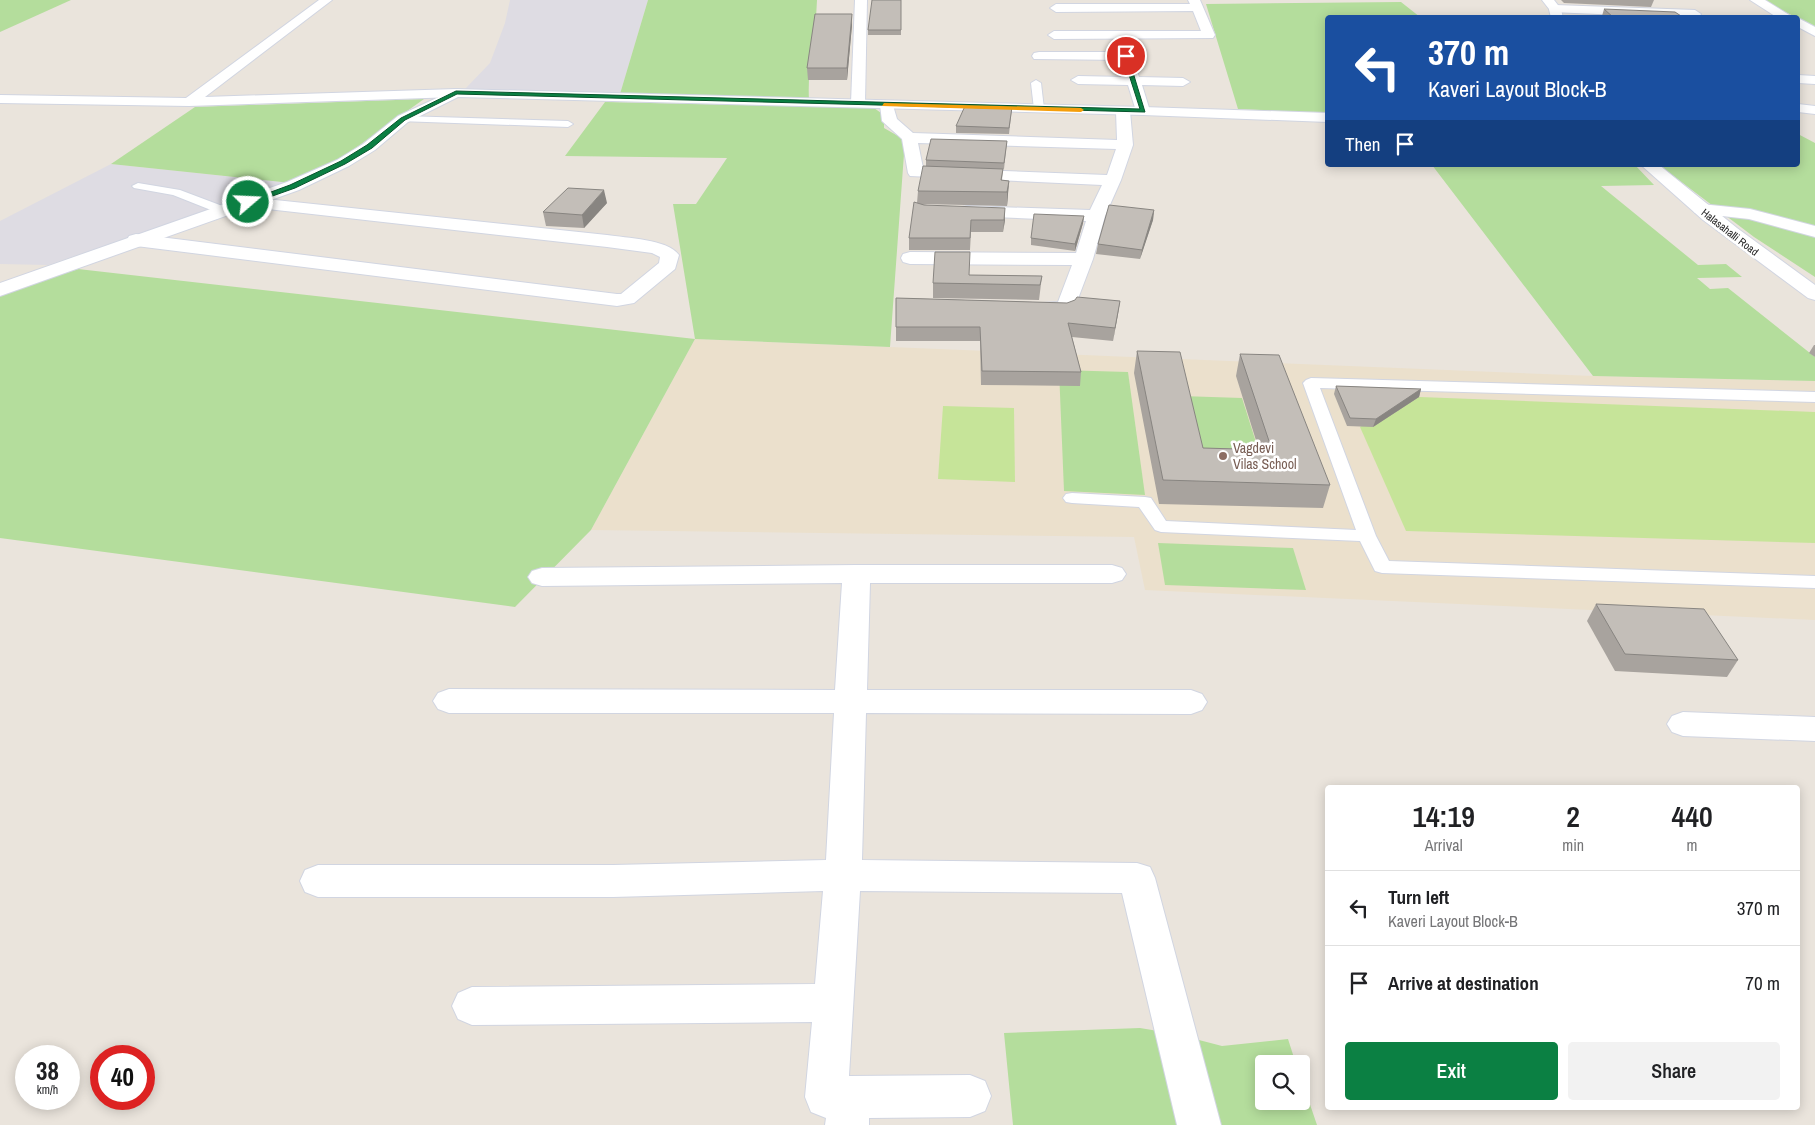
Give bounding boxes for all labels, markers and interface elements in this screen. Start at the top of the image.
text: 370 m [1428,29,1509,76]
pin [1105,35,1147,77]
icon: left [1345,35,1410,100]
icon: arrive [1112,42,1140,70]
text: Kaveri Layout Block-B [1428,74,1607,104]
icon: arrive [1391,130,1419,158]
text: Then [1345,131,1381,157]
position arrow [221,175,273,227]
street label: Halasahalli Road [1699,205,1761,259]
place label: Vagdevi Vilas School [1233,439,1297,473]
marker: Vagdevi Vilas School [1217,450,1229,462]
text: 14:19 [1412,796,1475,836]
text: 2 [1566,796,1580,836]
text: 440 [1672,796,1713,836]
text: Arrival [1425,834,1463,856]
text: min [1562,834,1584,856]
text: m [1687,834,1698,856]
text: Turn left [1388,884,1449,910]
icon: left [1345,894,1373,922]
text: 370 m [1737,895,1780,921]
text: Kaveri Layout Block-B [1388,910,1518,932]
icon: arrive [1345,969,1373,997]
text: Arrive at destination [1388,970,1539,996]
text: 70 m [1745,970,1780,996]
button: Exit [1345,1042,1558,1100]
button: Share [1568,1042,1780,1100]
speed limit sign: 40 [90,1045,155,1110]
text: 38 [36,1054,59,1088]
map controls [1255,1055,1310,1110]
button: search [1255,1055,1310,1110]
text: km/h [37,1082,58,1098]

